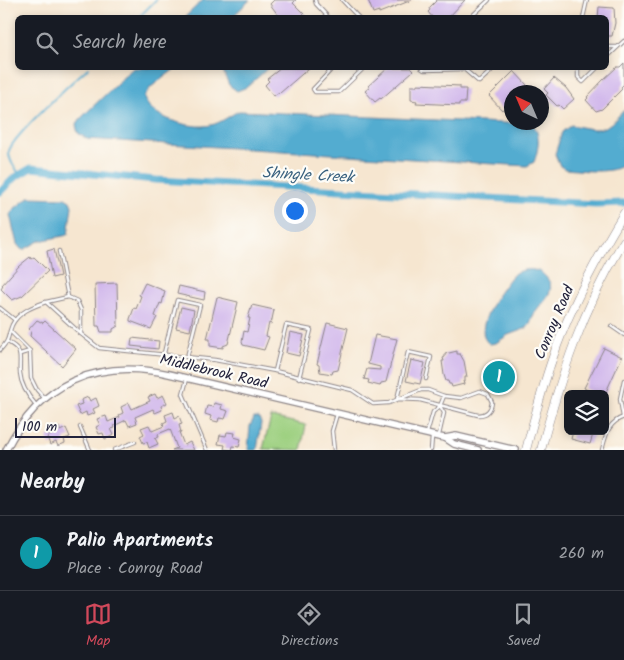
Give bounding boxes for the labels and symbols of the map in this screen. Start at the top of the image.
north arrow [504,85,549,130]
water label: Shingle Creek [262,161,357,191]
your location [282,198,308,224]
street label: Conroy Road [529,281,582,363]
street label: Middlebrook Road [157,348,271,396]
pin: 1 [483,358,515,396]
scale bar [15,415,116,438]

